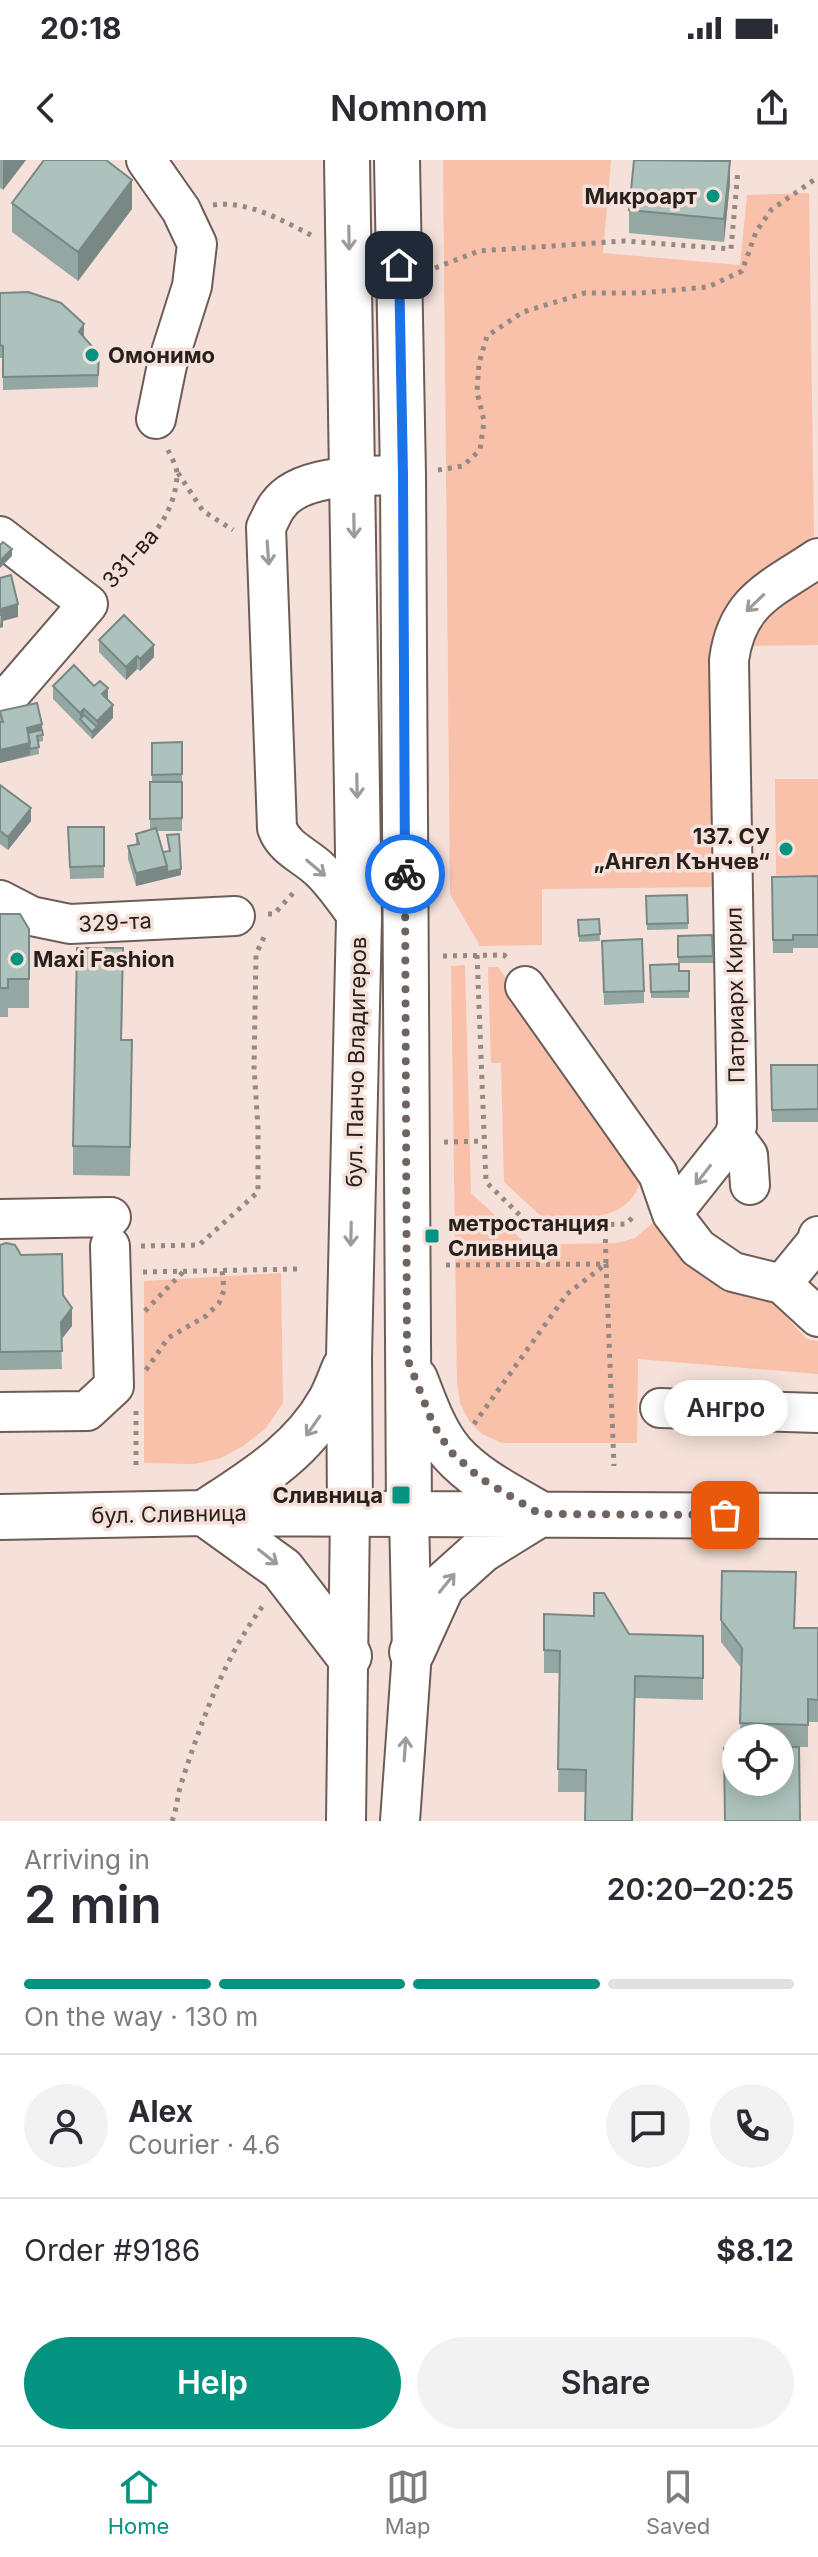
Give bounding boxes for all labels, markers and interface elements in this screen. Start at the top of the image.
text: 20:18 [40,10,122,46]
icon: back [24,86,68,130]
text: Nomnom [330,86,488,130]
icon: share [750,86,794,130]
place label: Микроарт [585,183,697,209]
marker: Микроарт [704,187,722,205]
one-way arrow [341,224,356,251]
pin [365,231,433,299]
icon: home [377,243,421,287]
place label: Омонимо [108,342,215,368]
marker: Омонимо [83,346,101,364]
one-way arrow [346,512,362,539]
street label: 331-ва [97,523,163,593]
one-way arrow [261,539,276,566]
one-way arrow [745,594,765,613]
one-way arrow [350,772,365,799]
place label: 137. СУ „Ангел Кънчев“ [593,823,770,874]
courier [365,834,445,914]
marker: 137. СУ „Ангел Кънчев“ [777,840,795,858]
icon: bike [383,852,427,896]
one-way arrow [306,859,327,877]
street label: 329-та [78,907,152,937]
street label: Патриарх Кирил [720,907,750,1083]
street label: бул. Панчо Владигеров [341,936,371,1188]
place label: Maxi Fashion [33,946,175,972]
marker: Maxi Fashion [8,950,26,968]
one-way arrow [694,1164,711,1185]
place label: метростанция Сливница [448,1210,609,1261]
one-way arrow [344,1220,359,1247]
marker: метростанция Сливница [423,1227,441,1245]
callout: Ангро [663,1379,787,1435]
text: Ангро [687,1392,765,1423]
one-way arrow [305,1414,321,1436]
pin [691,1481,759,1549]
place label: Сливница [272,1482,383,1508]
marker: Сливница [390,1484,412,1506]
icon: bag [703,1493,747,1537]
street label: бул. Сливница [91,1500,247,1528]
one-way arrow [257,1549,278,1566]
one-way arrow [439,1573,456,1594]
map controls [722,1724,794,1796]
button: locate [722,1724,794,1796]
one-way arrow [398,1736,413,1763]
text: Arriving in [24,1844,150,1875]
text: 20:20–20:25 [607,1871,794,1907]
text: 2 min [24,1873,162,1936]
text: On the way · 130 m [24,2001,258,2032]
button: person [24,2084,108,2168]
button: chat [606,2084,690,2168]
button: phone [710,2084,794,2168]
text: Alex [128,2093,193,2129]
text: Courier · 4.6 [128,2129,280,2160]
text: Order #9186 [24,2232,200,2268]
text: $8.12 [716,2232,794,2268]
button: Help [24,2337,401,2429]
button: Share [417,2337,794,2429]
tab: Home [108,2465,169,2539]
tab: Map [385,2465,430,2539]
tab: Saved [646,2465,710,2539]

